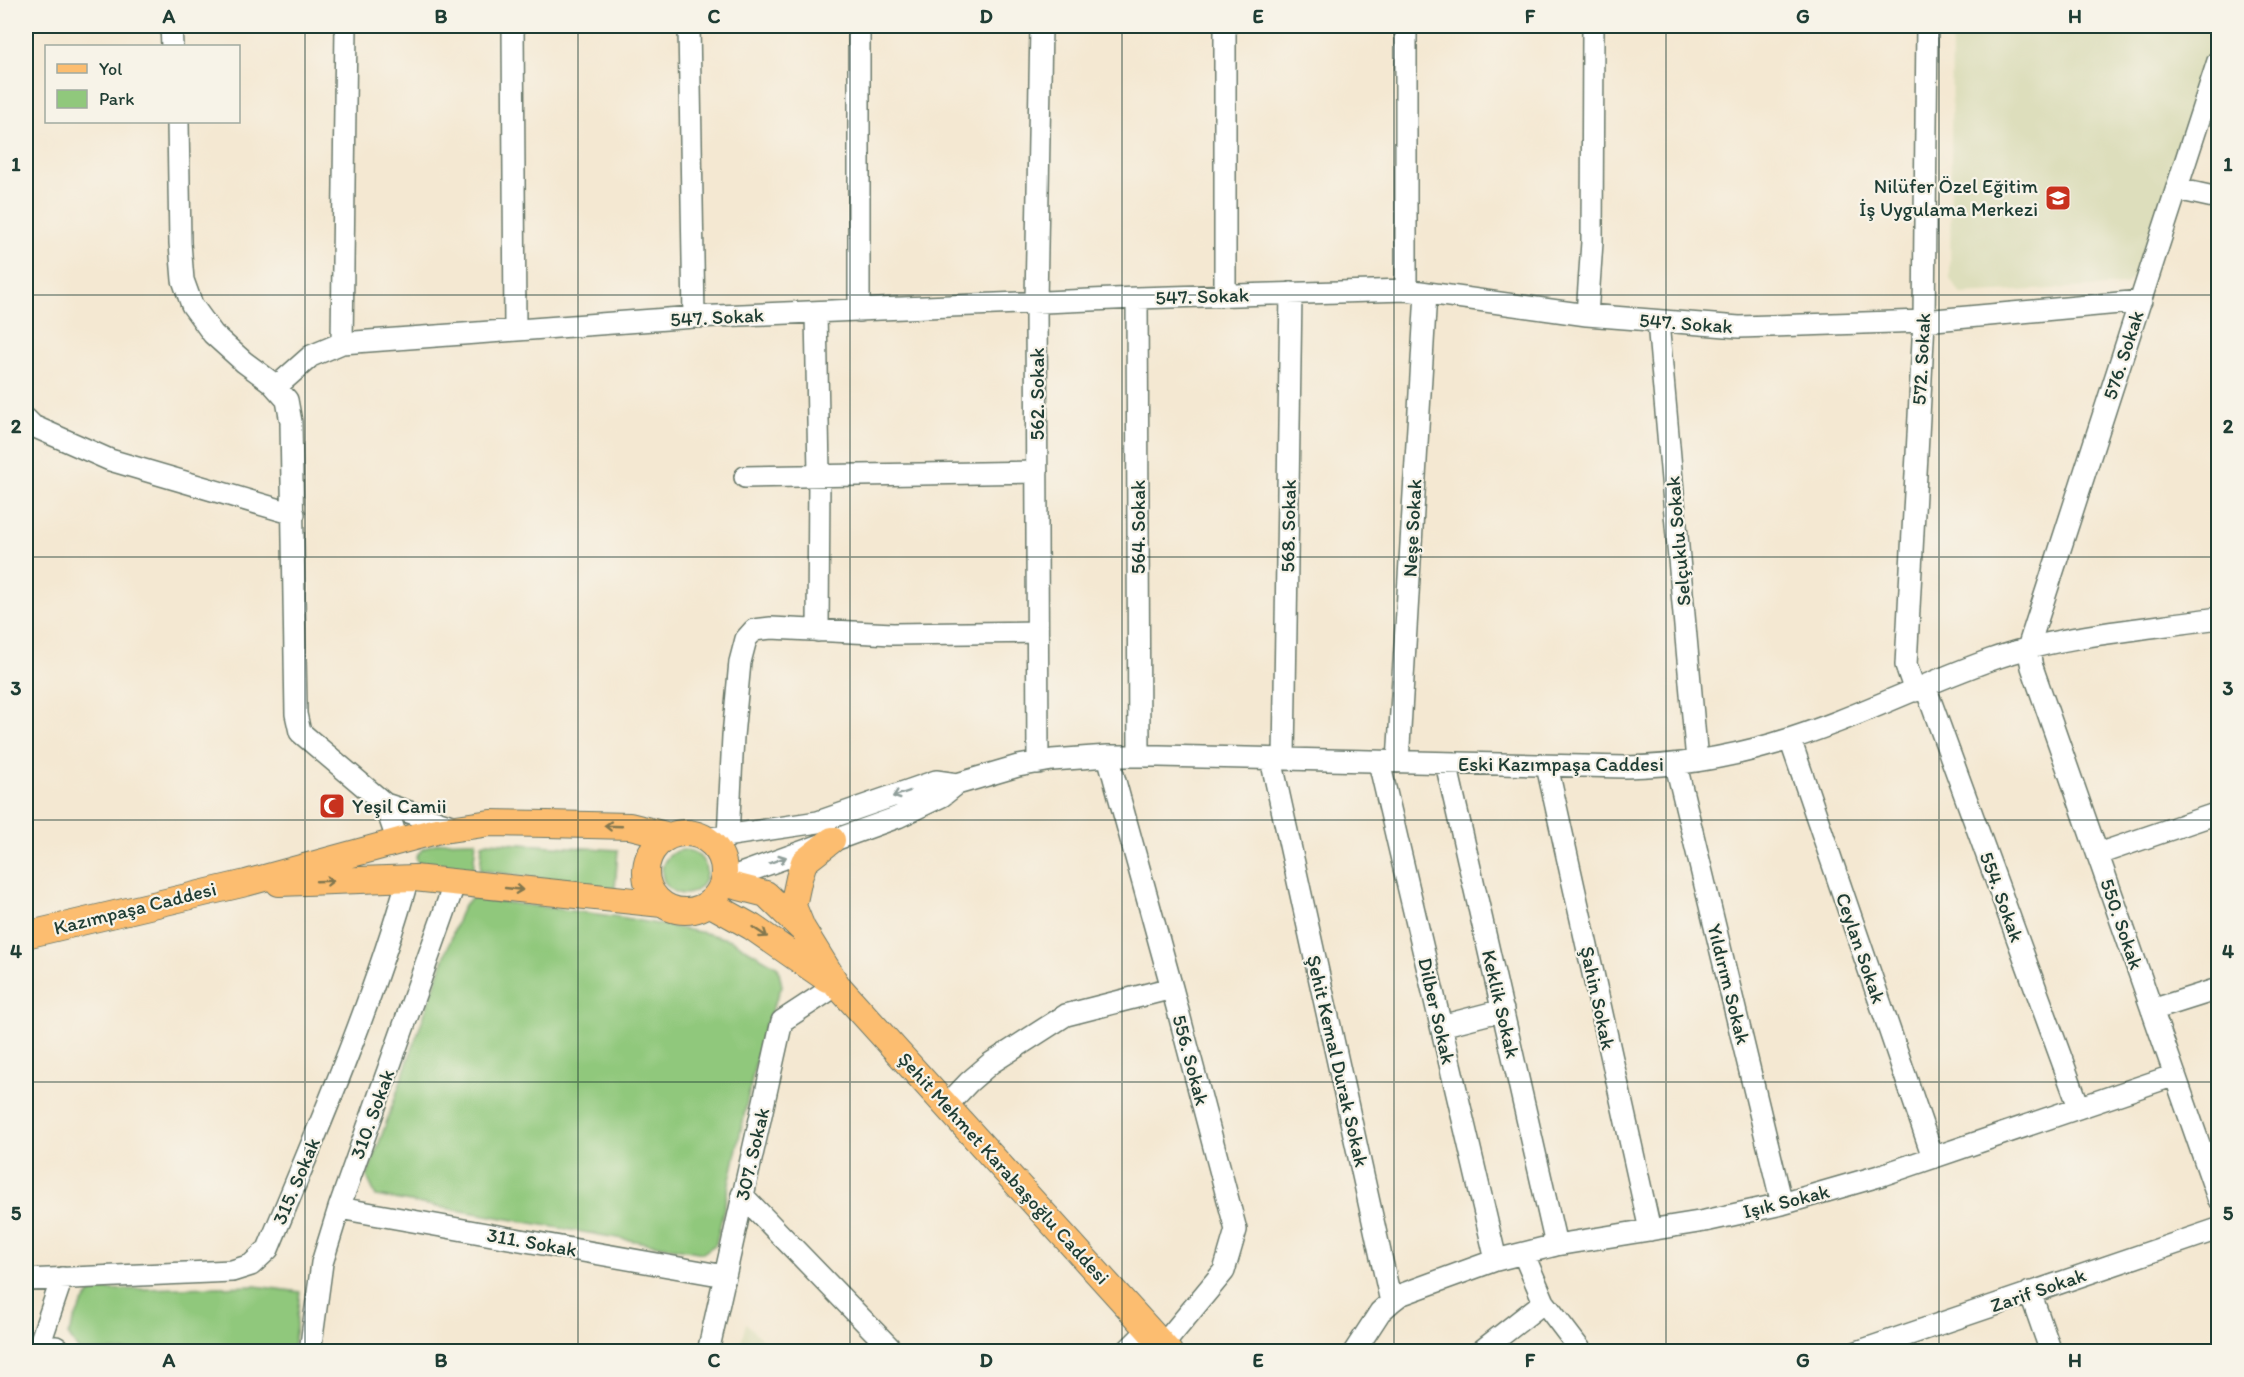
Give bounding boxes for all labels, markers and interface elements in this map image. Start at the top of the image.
text: A [162,4,176,28]
text: B [435,4,448,28]
text: C [708,4,721,28]
text: D [979,4,993,28]
text: E [1252,4,1264,28]
text: F [1525,4,1536,28]
text: G [1796,4,1810,28]
text: H [2068,4,2082,28]
legend [45,45,240,123]
text: Yol [99,58,122,80]
text: Park [99,88,134,110]
text: 1 [11,152,21,176]
text: 1 [2223,152,2233,176]
place label: Nilüfer Özel Eğitim İş Uygulama Merkezi [1859,174,2038,221]
school or university icon: Nilüfer Özel Eğitim İş Uygulama Merkezi [2043,183,2073,213]
street label: 547. Sokak [1155,282,1249,310]
street label: 547. Sokak [670,303,764,331]
street label: 576. Sokak [2097,307,2149,403]
street label: 547. Sokak [1638,308,1734,338]
street label: 572. Sokak [1907,312,1935,406]
street label: 562. Sokak [1025,348,1049,440]
text: 2 [11,414,22,438]
text: 2 [2223,414,2234,438]
street label: Selçuklu Sokak [1660,475,1696,607]
street label: Neşe Sokak [1397,478,1427,578]
street label: 568. Sokak [1275,479,1301,573]
street label: 564. Sokak [1126,480,1150,574]
text: 3 [11,676,22,700]
text: 3 [2223,676,2234,700]
street label: Eski Kazımpaşa Caddesi [1458,752,1664,776]
one-way arrow [892,789,911,800]
mosque icon: Yeşil Camii [317,791,347,821]
place label: Yeşil Camii [352,794,447,818]
one-way arrow [603,820,623,832]
street label: 554. Sokak [1975,849,2029,945]
one-way arrow [768,854,787,865]
street label: 550. Sokak [2095,875,2149,973]
street label: Kazımpaşa Caddesi [51,876,219,940]
one-way arrow [314,876,334,887]
one-way arrow [503,884,523,895]
street label: Ceylan Sokak [1831,889,1891,1007]
street label: Yıldırım Sokak [1702,921,1756,1047]
one-way arrow [751,926,767,938]
text: 4 [10,939,22,963]
text: 4 [2222,939,2234,963]
street label: Şahin Sokak [1575,944,1621,1053]
street label: Keklik Sokak [1477,947,1525,1061]
street label: Şehit Kemal Durak Sokak [1302,953,1374,1169]
street label: Dilber Sokak [1413,955,1461,1067]
street label: 556. Sokak [1167,1012,1215,1108]
street label: Şehit Mehmet Karabaşoğlu Caddesi [893,1047,1115,1289]
street label: 310. Sokak [345,1066,399,1162]
street label: 307. Sokak [730,1105,774,1203]
street label: 315. Sokak [267,1134,325,1228]
street label: Işık Sokak [1740,1179,1832,1223]
text: 5 [11,1201,22,1225]
text: 5 [2223,1201,2234,1225]
street label: 311. Sokak [485,1222,579,1262]
street label: Zarif Sokak [1987,1262,2090,1318]
text: A [162,1348,176,1372]
text: B [435,1348,448,1372]
text: C [708,1348,721,1372]
text: D [979,1348,993,1372]
text: E [1252,1348,1264,1372]
text: F [1525,1348,1536,1372]
text: G [1796,1348,1810,1372]
text: H [2068,1348,2082,1372]

